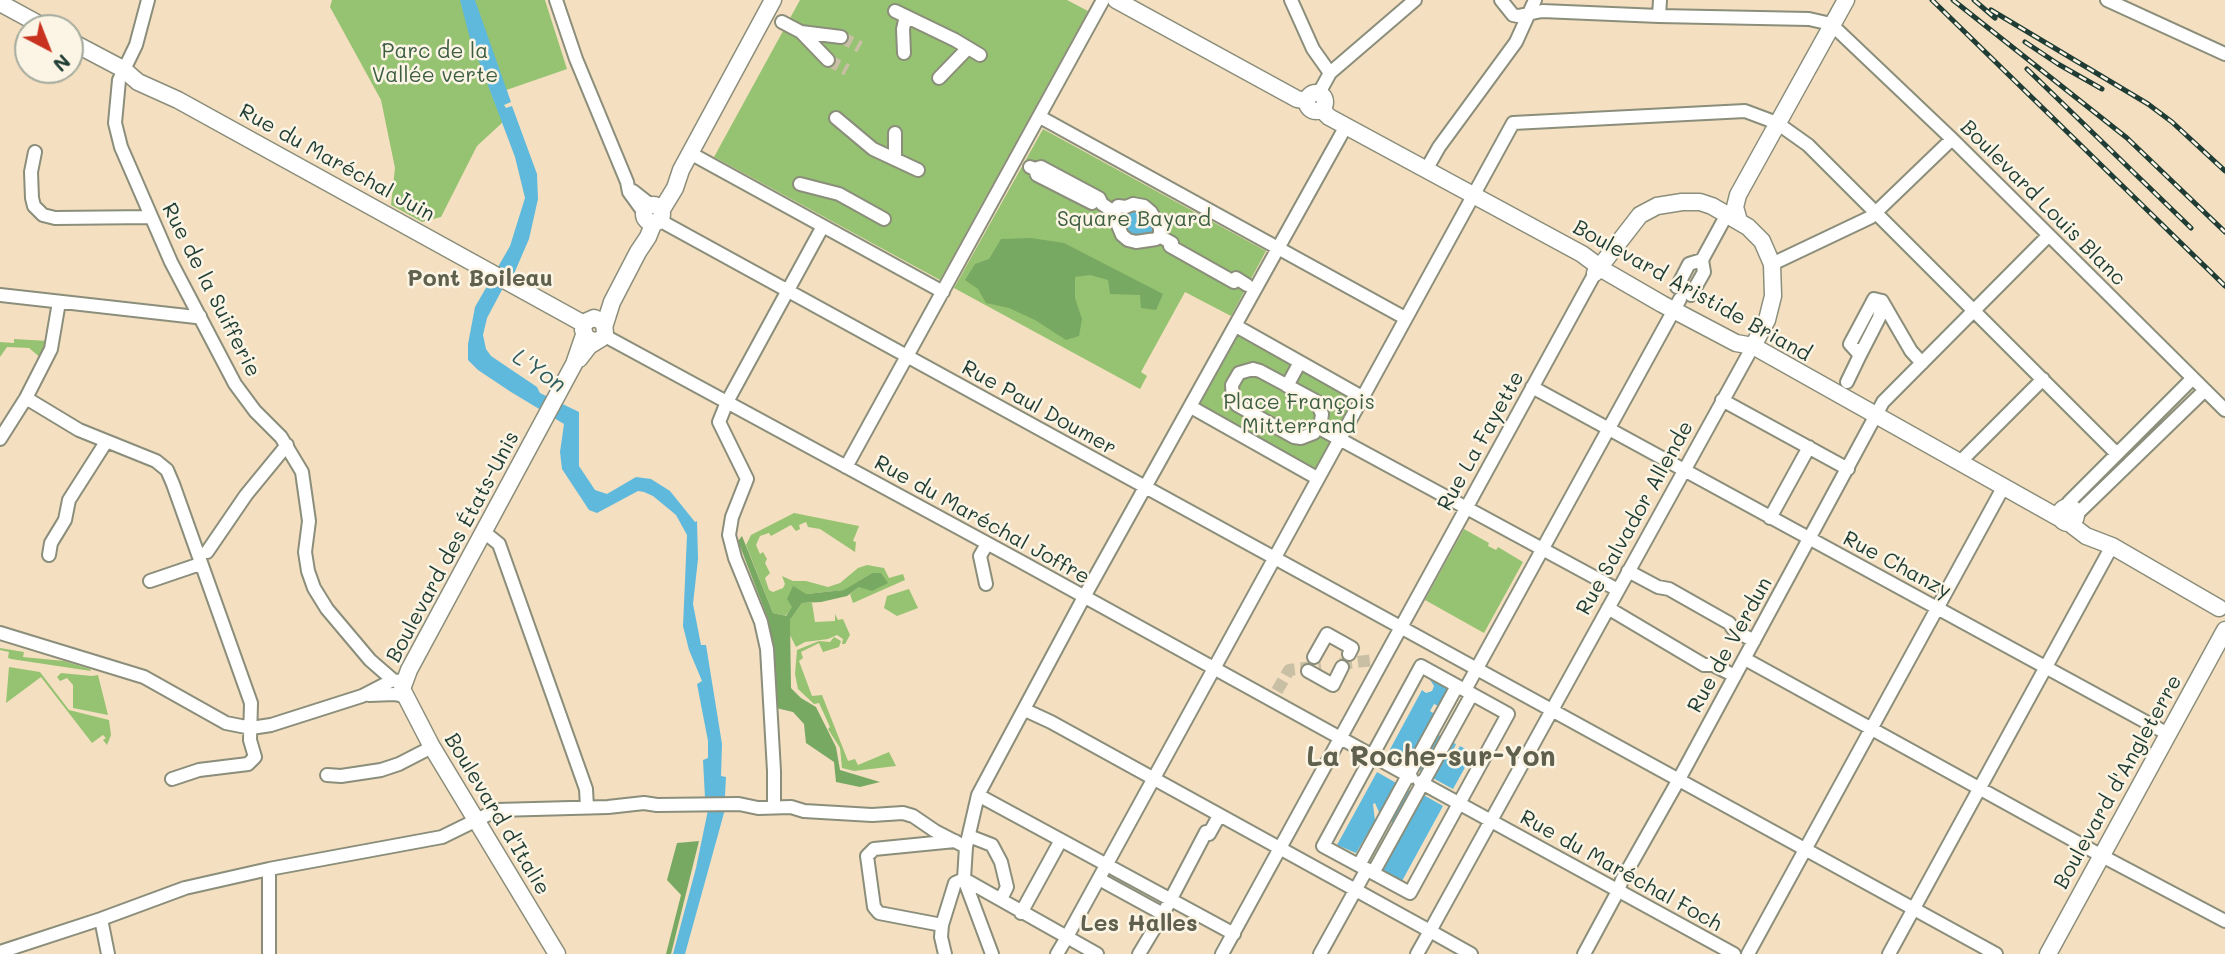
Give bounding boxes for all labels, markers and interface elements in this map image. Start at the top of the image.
north arrow [14,14,84,84]
park label: Parc de la Vallée verte [372,39,498,89]
text: N [48,49,76,78]
street label: Rue du Maréchal Juin [235,99,439,227]
street label: Boulevard Louis Blanc [1955,115,2131,291]
street label: Rue de la Suifferie [156,199,266,381]
park label: Square Bayard [1057,207,1211,233]
street label: Boulevard Aristide Briand [1568,215,1816,367]
district label: Pont Boileau [407,265,553,293]
water label: L'Yon [507,343,571,399]
street label: Rue Paul Doumer [957,355,1121,461]
street label: Rue La Fayette [1432,367,1530,515]
park label: Place François Mitterrand [1223,390,1375,440]
street label: Rue Salvador Allende [1571,417,1699,619]
street label: Boulevard des États-Unis [381,427,525,667]
street label: Rue du Maréchal Joffre [870,450,1094,590]
street label: Rue Chanzy [1839,526,1955,604]
street label: Rue de Verdun [1682,573,1778,717]
street label: Boulevard d'Angleterre [2049,671,2187,893]
street label: Boulevard d'Italie [439,729,555,899]
district label: La Roche-sur-Yon [1306,740,1556,774]
street label: Rue du Maréchal Foch [1516,805,1726,937]
district label: Les Halles [1080,910,1198,938]

